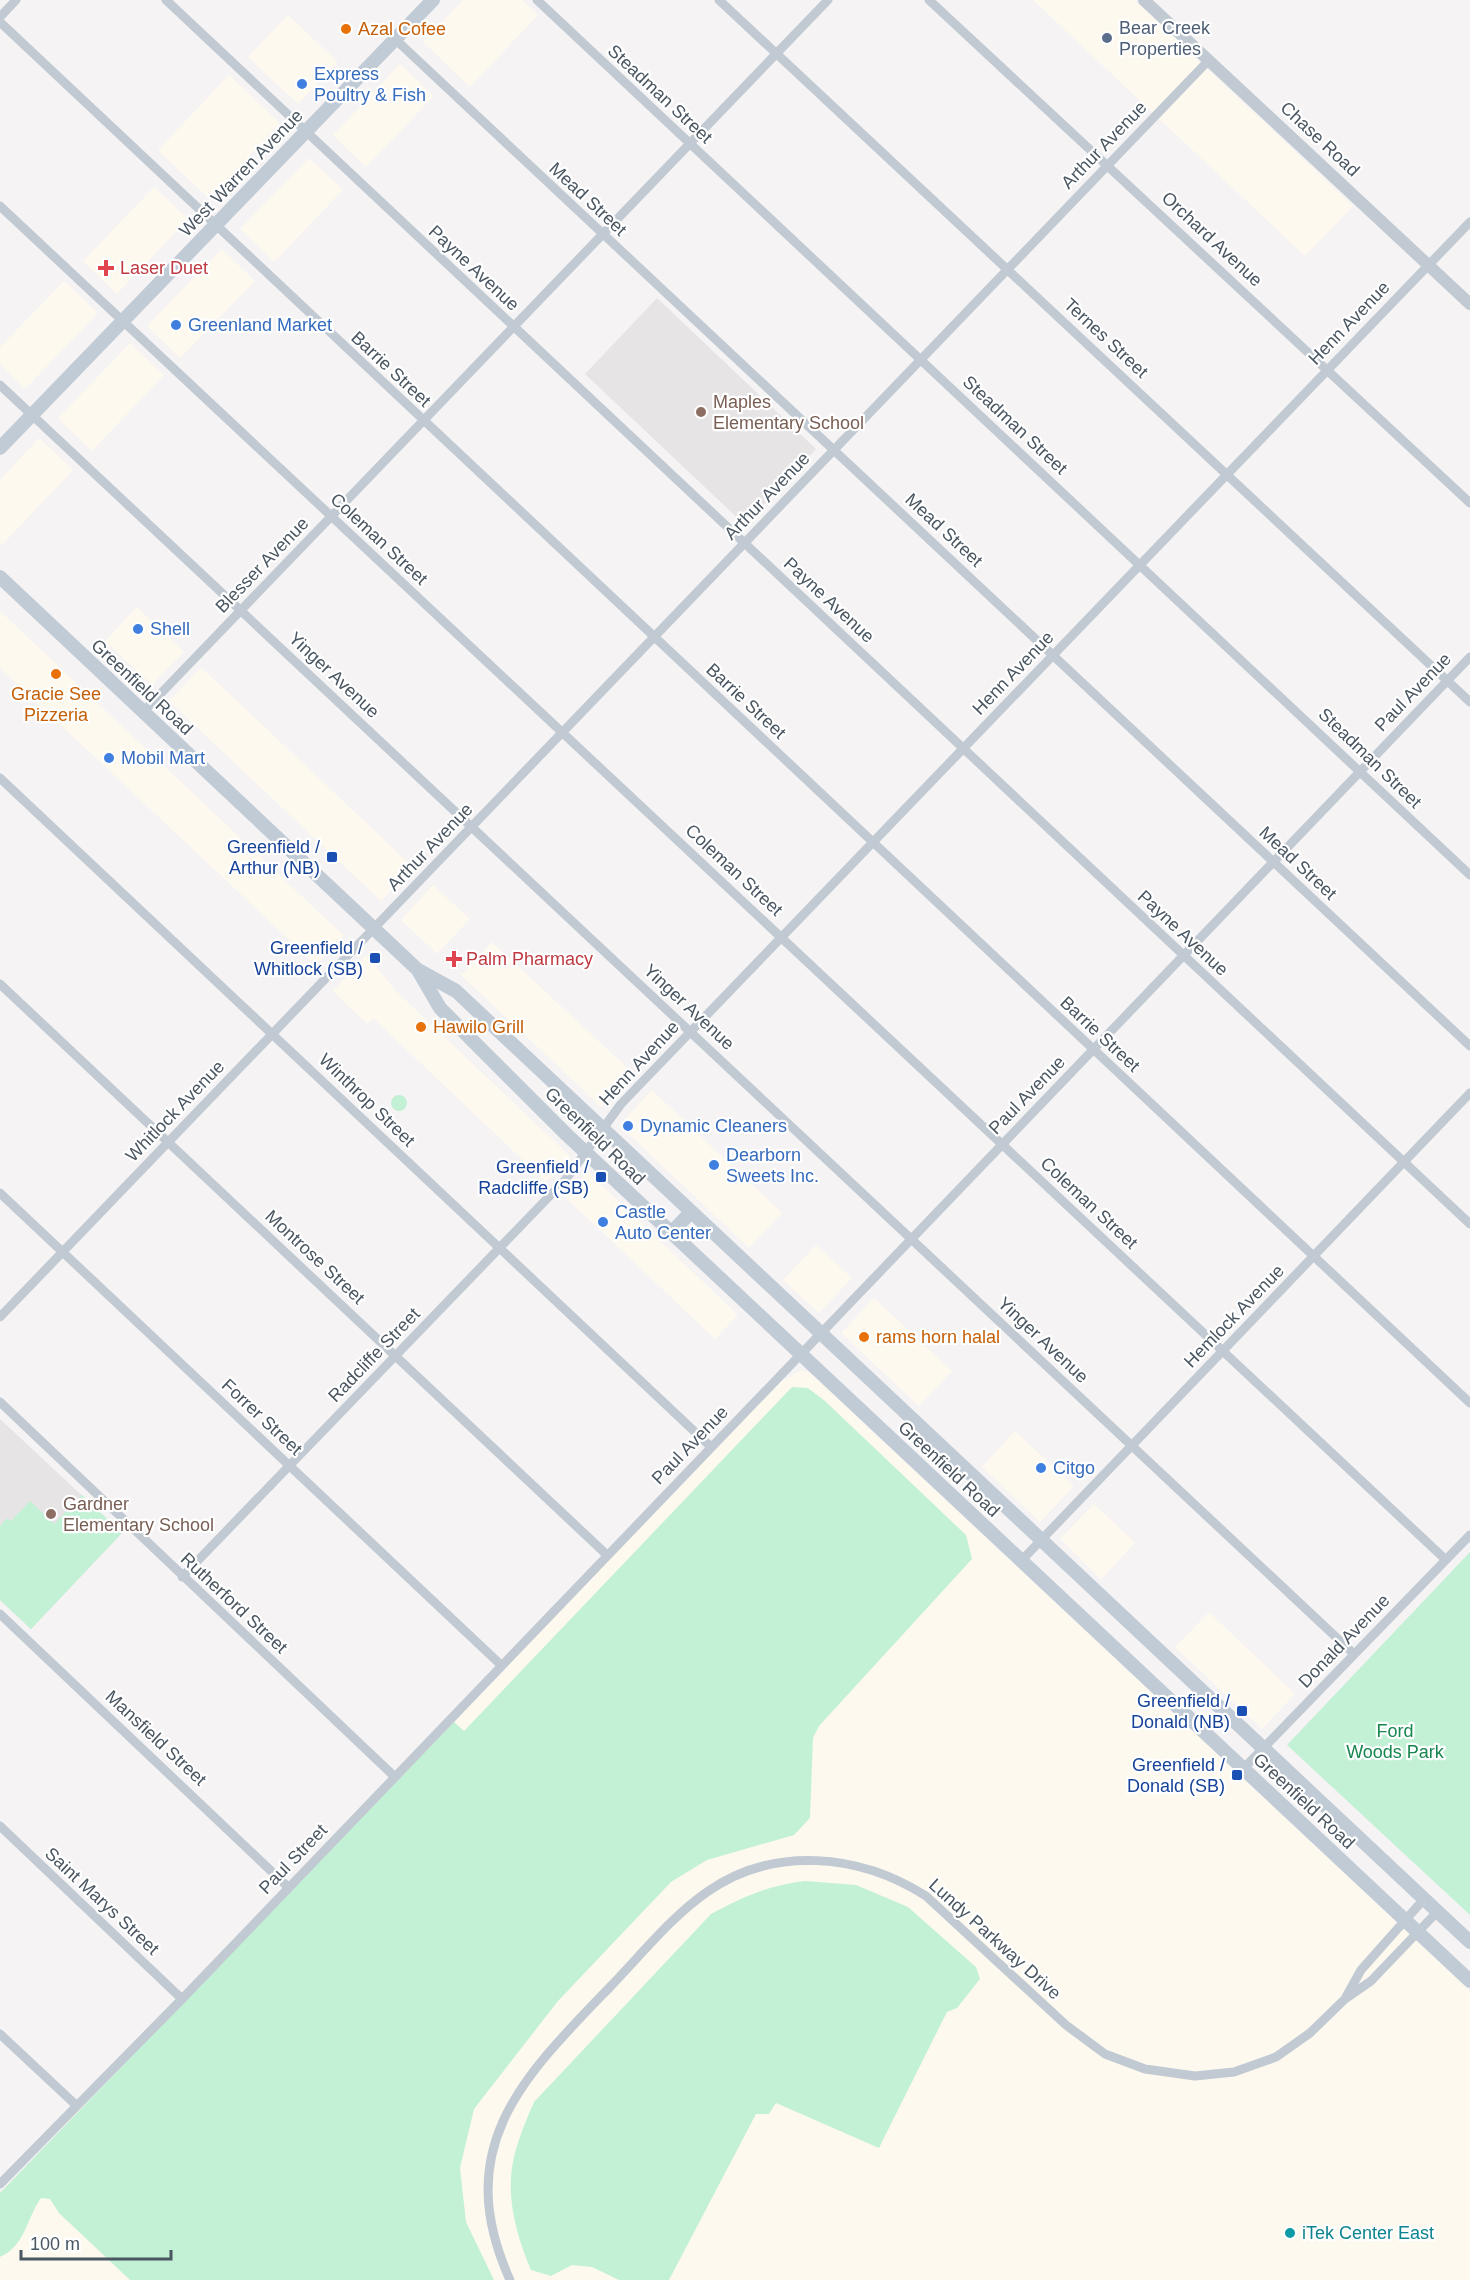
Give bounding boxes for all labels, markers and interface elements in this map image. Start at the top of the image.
place label: Bear Creek Properties [1119,18,1211,59]
place label: Azal Cofee [358,19,446,39]
marker: Azal Cofee [339,22,353,36]
marker: Bear Creek Properties [1100,31,1114,45]
street label: Steadman Street [604,41,716,147]
place label: Express Poultry & Fish [314,64,426,105]
marker: Express Poultry & Fish [295,77,309,91]
street label: Arthur Avenue [1057,97,1151,193]
street label: Chase Road [1277,98,1363,180]
street label: West Warren Avenue [175,105,307,241]
street label: Mead Street [545,158,631,240]
street label: Orchard Avenue [1158,187,1266,291]
street label: Payne Avenue [425,221,523,315]
place label: Laser Duet [120,258,208,278]
marker: Laser Duet [97,259,115,277]
street label: Henn Avenue [1304,277,1394,369]
street label: Ternes Street [1060,294,1152,382]
place label: Greenland Market [188,315,332,335]
marker: Greenland Market [169,318,183,332]
street label: Barrie Street [347,327,435,411]
street label: Steadman Street [959,372,1071,478]
place label: Maples Elementary School [713,392,864,433]
marker: Maples Elementary School [694,405,708,419]
street label: Arthur Avenue [720,448,814,544]
street label: Coleman Street [326,489,432,589]
street label: Mead Street [901,489,987,571]
street label: Blesser Avenue [211,513,313,617]
street label: Payne Avenue [780,553,878,647]
place label: Shell [150,619,190,639]
marker: Shell [131,622,145,636]
street label: Henn Avenue [968,627,1058,719]
street label: Yinger Avenue [285,628,383,722]
street label: Greenfield Road [87,635,197,739]
street label: Paul Avenue [1371,649,1455,735]
street label: Barrie Street [702,659,790,743]
marker: Gracie See Pizzeria [49,667,63,681]
place label: Gracie See Pizzeria [11,684,101,725]
street label: Steadman Street [1314,704,1426,812]
place label: Mobil Mart [121,748,205,768]
marker: Mobil Mart [102,751,116,765]
street label: Arthur Avenue [383,799,477,895]
street label: Coleman Street [681,820,787,920]
street label: Mead Street [1255,822,1341,904]
place label: Greenfield / Arthur (NB) [227,837,320,878]
marker: Greenfield / Arthur (NB) [325,850,339,864]
street label: Payne Avenue [1134,886,1232,980]
place label: Greenfield / Whitlock (SB) [254,938,363,979]
place label: Palm Pharmacy [466,949,593,969]
marker: Greenfield / Whitlock (SB) [368,951,382,965]
marker: Palm Pharmacy [447,952,461,966]
street label: Yinger Avenue [640,960,738,1054]
street label: Barrie Street [1056,992,1144,1076]
place label: Hawilo Grill [433,1017,524,1037]
street label: Henn Avenue [595,1017,683,1109]
marker: Hawilo Grill [414,1020,428,1034]
street label: Winthrop Street [315,1049,419,1151]
street label: Paul Avenue [985,1052,1069,1138]
street label: Whitlock Avenue [122,1056,228,1166]
street label: Greenfield Road [541,1083,649,1189]
place label: Dynamic Cleaners [640,1116,787,1136]
marker: Dynamic Cleaners [621,1119,635,1133]
place label: Dearborn Sweets Inc. [726,1145,819,1186]
street label: Coleman Street [1036,1153,1142,1253]
place label: Greenfield / Radcliffe (SB) [478,1157,589,1198]
marker: Dearborn Sweets Inc. [707,1158,721,1172]
marker: Greenfield / Radcliffe (SB) [594,1170,608,1184]
place label: Castle Auto Center [615,1202,711,1243]
street label: Montrose Street [261,1206,369,1308]
marker: Castle Auto Center [596,1215,610,1229]
street label: Hemlock Avenue [1180,1261,1288,1371]
street label: Yinger Avenue [994,1293,1092,1387]
street label: Radcliffe Street [324,1304,424,1406]
place label: rams horn halal [876,1327,1000,1347]
marker: rams horn halal [857,1330,871,1344]
street label: Forrer Street [218,1375,306,1459]
street label: Paul Avenue [648,1402,732,1488]
street label: Greenfield Road [894,1417,1004,1521]
place label: Citgo [1053,1458,1095,1478]
marker: Citgo [1034,1461,1048,1475]
place label: Gardner Elementary School [63,1494,214,1535]
marker: Gardner Elementary School [44,1507,58,1521]
street label: Rutherford Street [177,1549,291,1657]
street label: Donald Avenue [1295,1590,1393,1692]
street label: Mansfield Street [102,1686,210,1790]
place label: Greenfield / Donald (NB) [1131,1691,1230,1732]
marker: Greenfield / Donald (NB) [1235,1704,1249,1718]
park label: Ford Woods Park [1346,1721,1445,1762]
street label: Greenfield Road [1249,1749,1359,1853]
place label: Greenfield / Donald (SB) [1127,1755,1225,1796]
marker: Greenfield / Donald (SB) [1230,1768,1244,1782]
street label: Paul Street [255,1820,331,1898]
street label: Saint Marys Street [41,1843,163,1959]
street label: Lundy Parkway Drive [925,1875,1065,2003]
scale bar [21,2223,171,2261]
place label: iTek Center East [1302,2223,1434,2243]
marker: iTek Center East [1283,2226,1297,2240]
text: 100 m [30,2234,80,2254]

